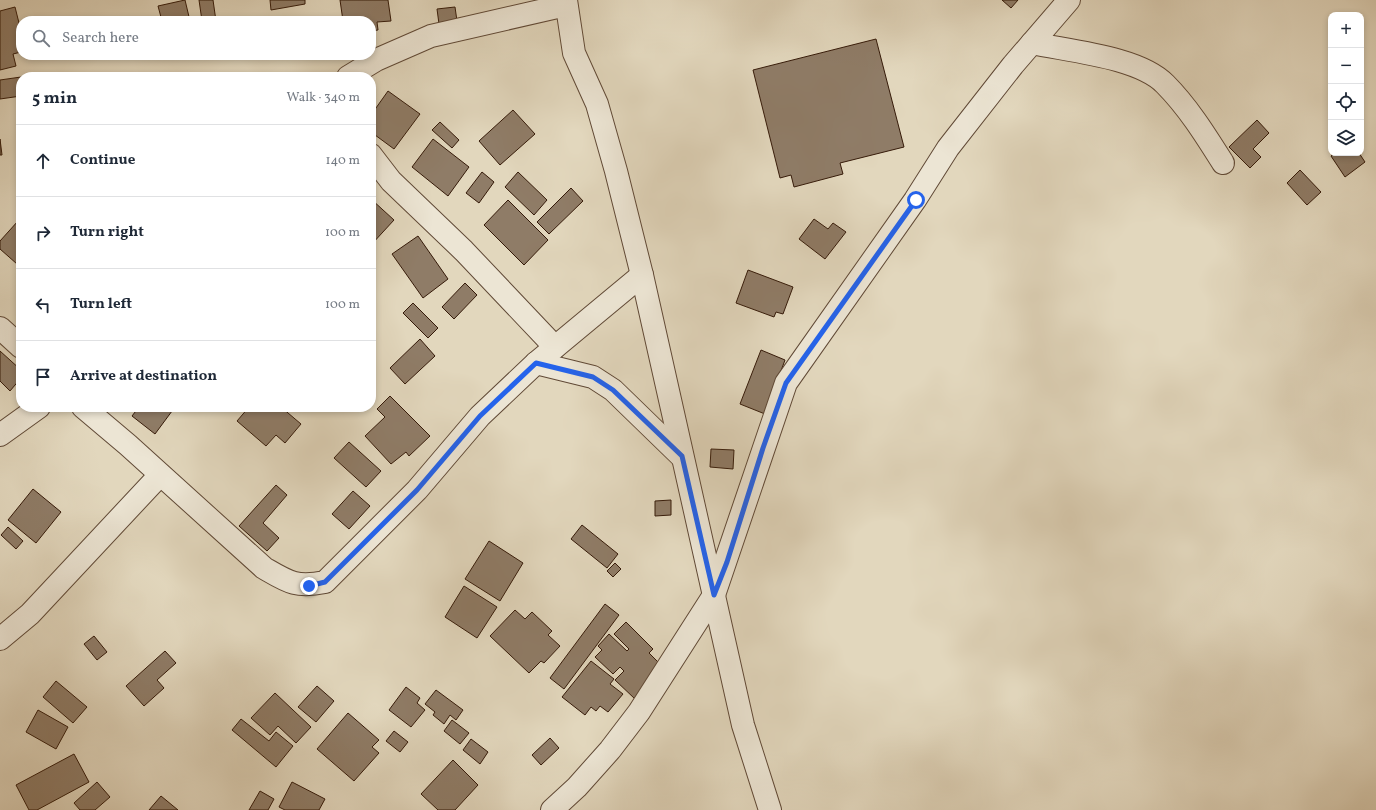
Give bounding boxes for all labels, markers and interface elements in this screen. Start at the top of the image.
map controls [1328,12,1364,156]
button: + [1328,12,1364,48]
search box [16,16,376,60]
icon: search [30,27,52,49]
text: Search here [62,28,139,49]
button: − [1328,48,1364,84]
button: locate [1328,84,1364,120]
text: 5 min [32,87,77,110]
text: Walk · 340 m [287,89,360,107]
button: layers [1328,120,1364,156]
icon: ahead [32,150,54,172]
text: Continue [70,150,135,171]
text: 140 m [326,152,360,170]
route start [907,191,925,209]
icon: right [32,222,54,244]
text: Turn right [70,222,144,243]
text: 100 m [325,224,360,242]
icon: left [32,294,54,316]
text: Turn left [70,294,132,315]
text: 100 m [325,296,360,314]
icon: arrive [32,366,54,388]
text: Arrive at destination [70,366,217,387]
route end [300,577,318,595]

